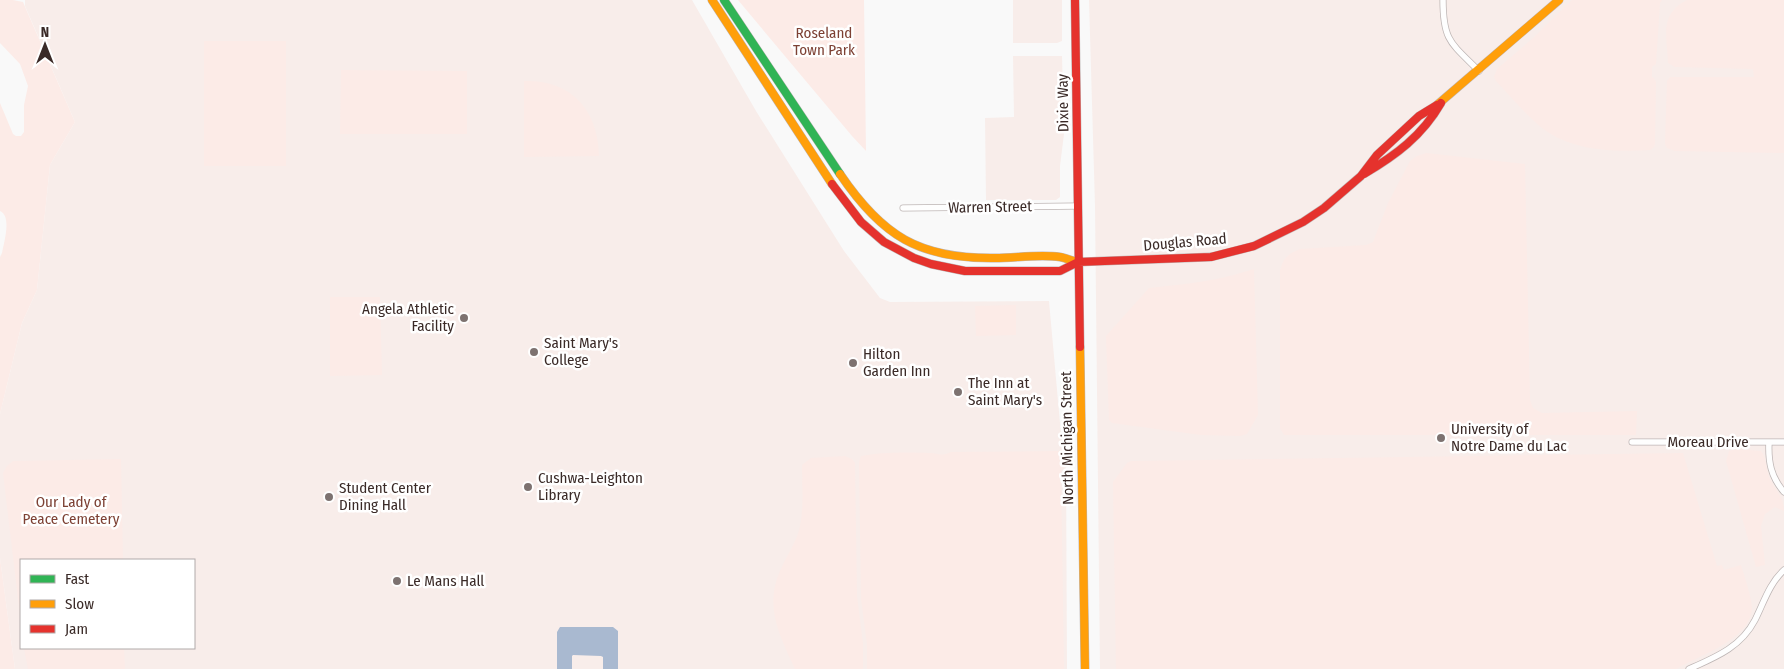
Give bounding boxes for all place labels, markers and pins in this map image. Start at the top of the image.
place label: Angela Athletic Facility [362,300,455,335]
marker: Angela Athletic Facility [458,312,470,324]
place label: Saint Mary's College [544,334,618,369]
place label: Hilton Garden Inn [863,345,930,380]
marker: Saint Mary's College [528,346,540,358]
marker: Hilton Garden Inn [847,357,859,369]
place label: The Inn at Saint Mary's [968,374,1042,409]
marker: The Inn at Saint Mary's [952,386,964,398]
place label: University of Notre Dame du Lac [1451,420,1567,455]
marker: University of Notre Dame du Lac [1435,432,1447,444]
place label: Cushwa-Leighton Library [538,469,643,504]
place label: Student Center Dining Hall [339,479,432,514]
marker: Cushwa-Leighton Library [522,481,534,493]
marker: Student Center Dining Hall [323,491,335,503]
place label: Le Mans Hall [407,572,484,590]
marker: Le Mans Hall [391,575,403,587]

